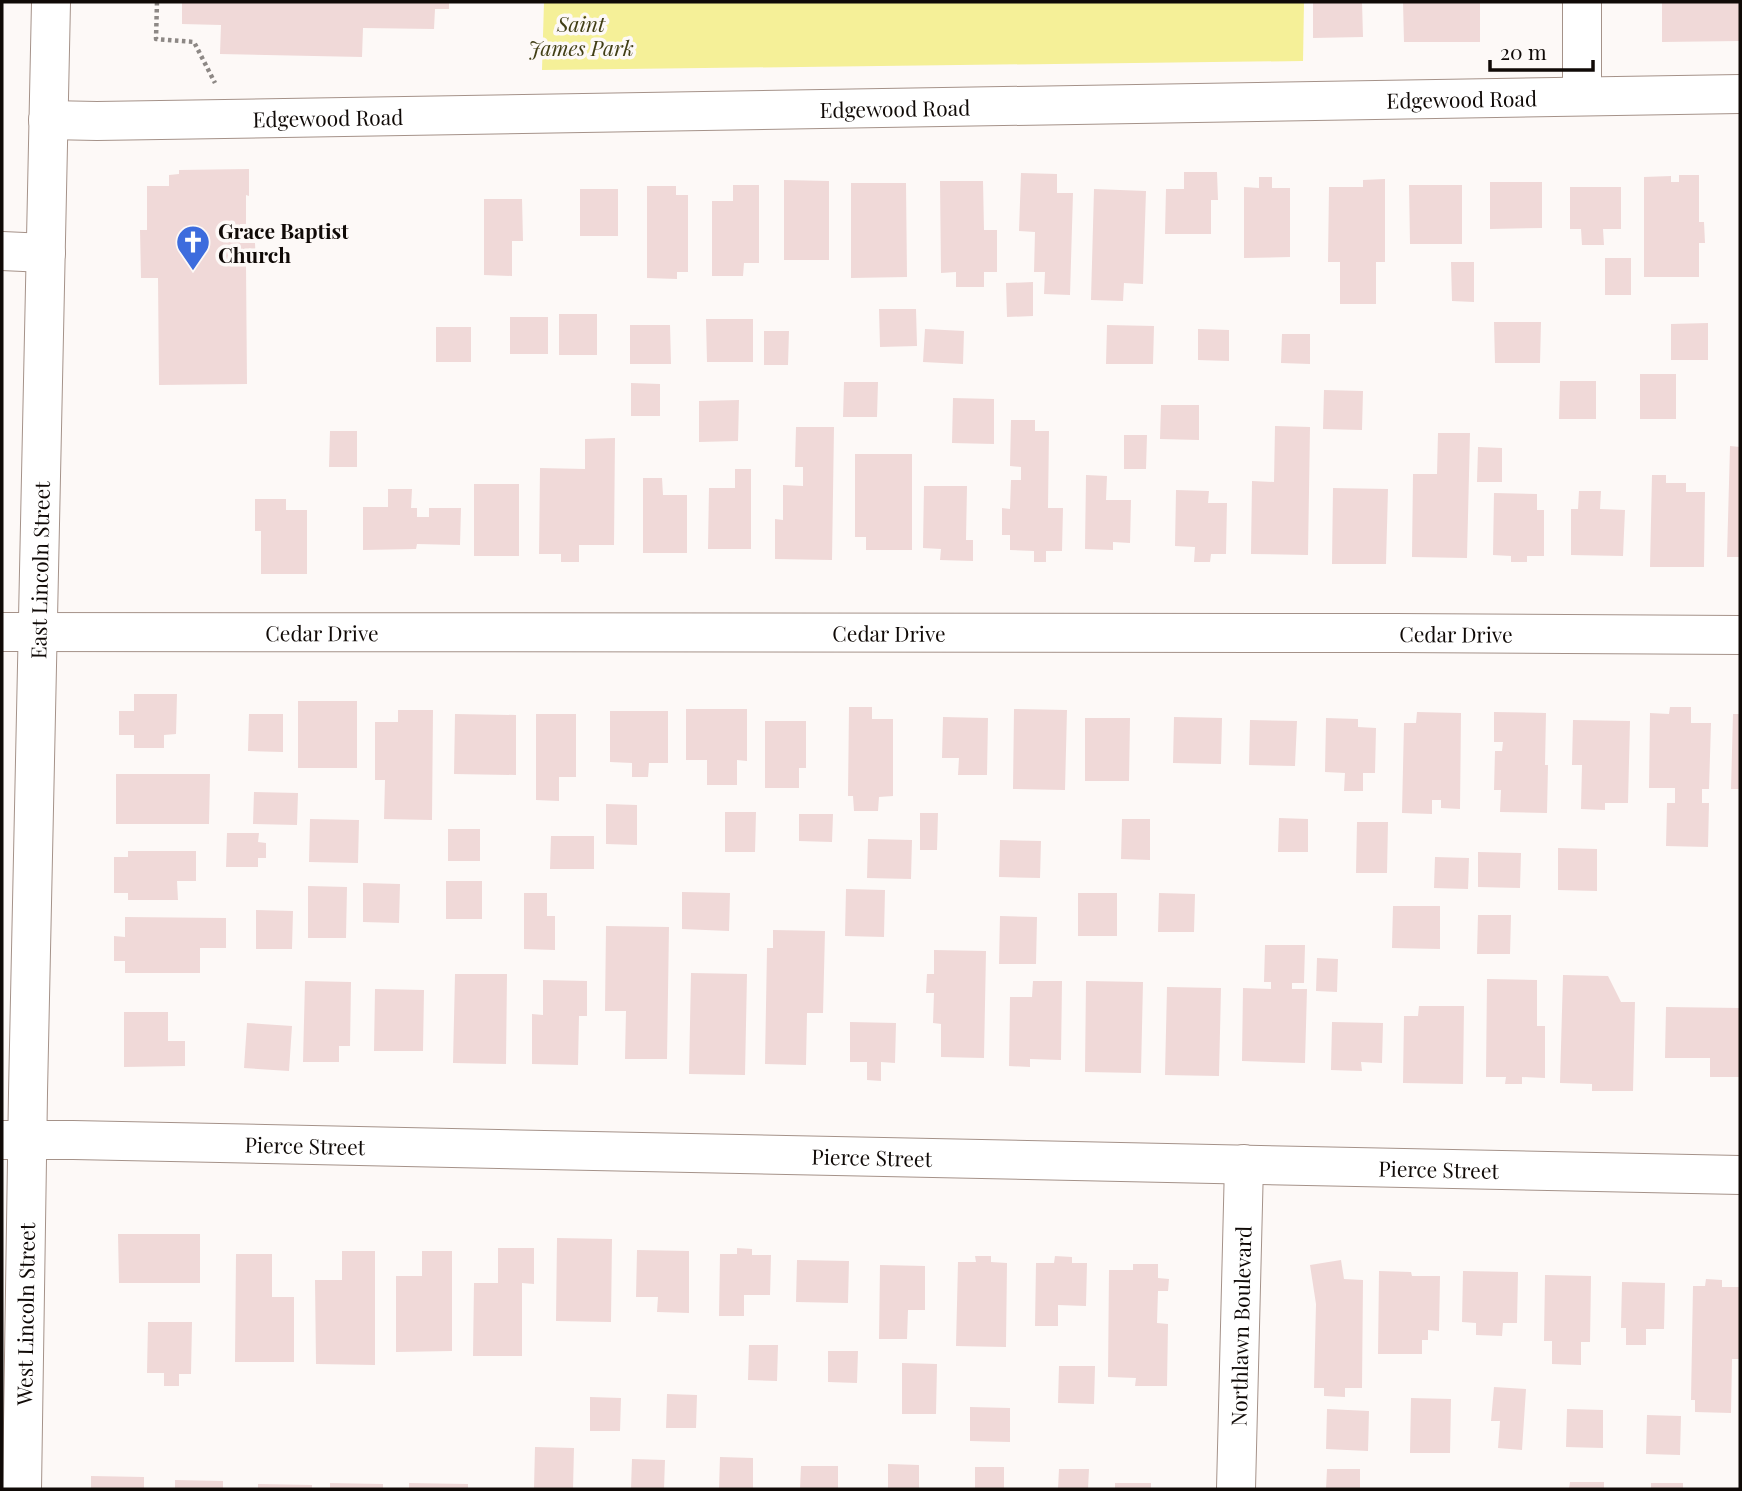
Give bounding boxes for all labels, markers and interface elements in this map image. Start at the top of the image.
park label: Saint James Park [528,9,634,61]
scale bar [1490,28,1593,72]
text: 20 m [1500,37,1547,65]
street label: Edgewood Road [1386,83,1537,114]
street label: Edgewood Road [819,93,970,123]
street label: Edgewood Road [252,102,404,132]
place label: Grace Baptist Church [218,216,349,268]
church icon: Grace Baptist Church [174,223,212,272]
street label: East Lincoln Street [23,480,55,659]
street label: Cedar Drive [265,618,379,646]
street label: Cedar Drive [832,619,946,647]
street label: Cedar Drive [1399,619,1513,648]
street label: Pierce Street [244,1130,366,1160]
street label: Pierce Street [811,1142,933,1172]
street label: Pierce Street [1378,1153,1500,1184]
street label: West Lincoln Street [9,1222,40,1407]
street label: Northlawn Boulevard [1224,1226,1256,1427]

